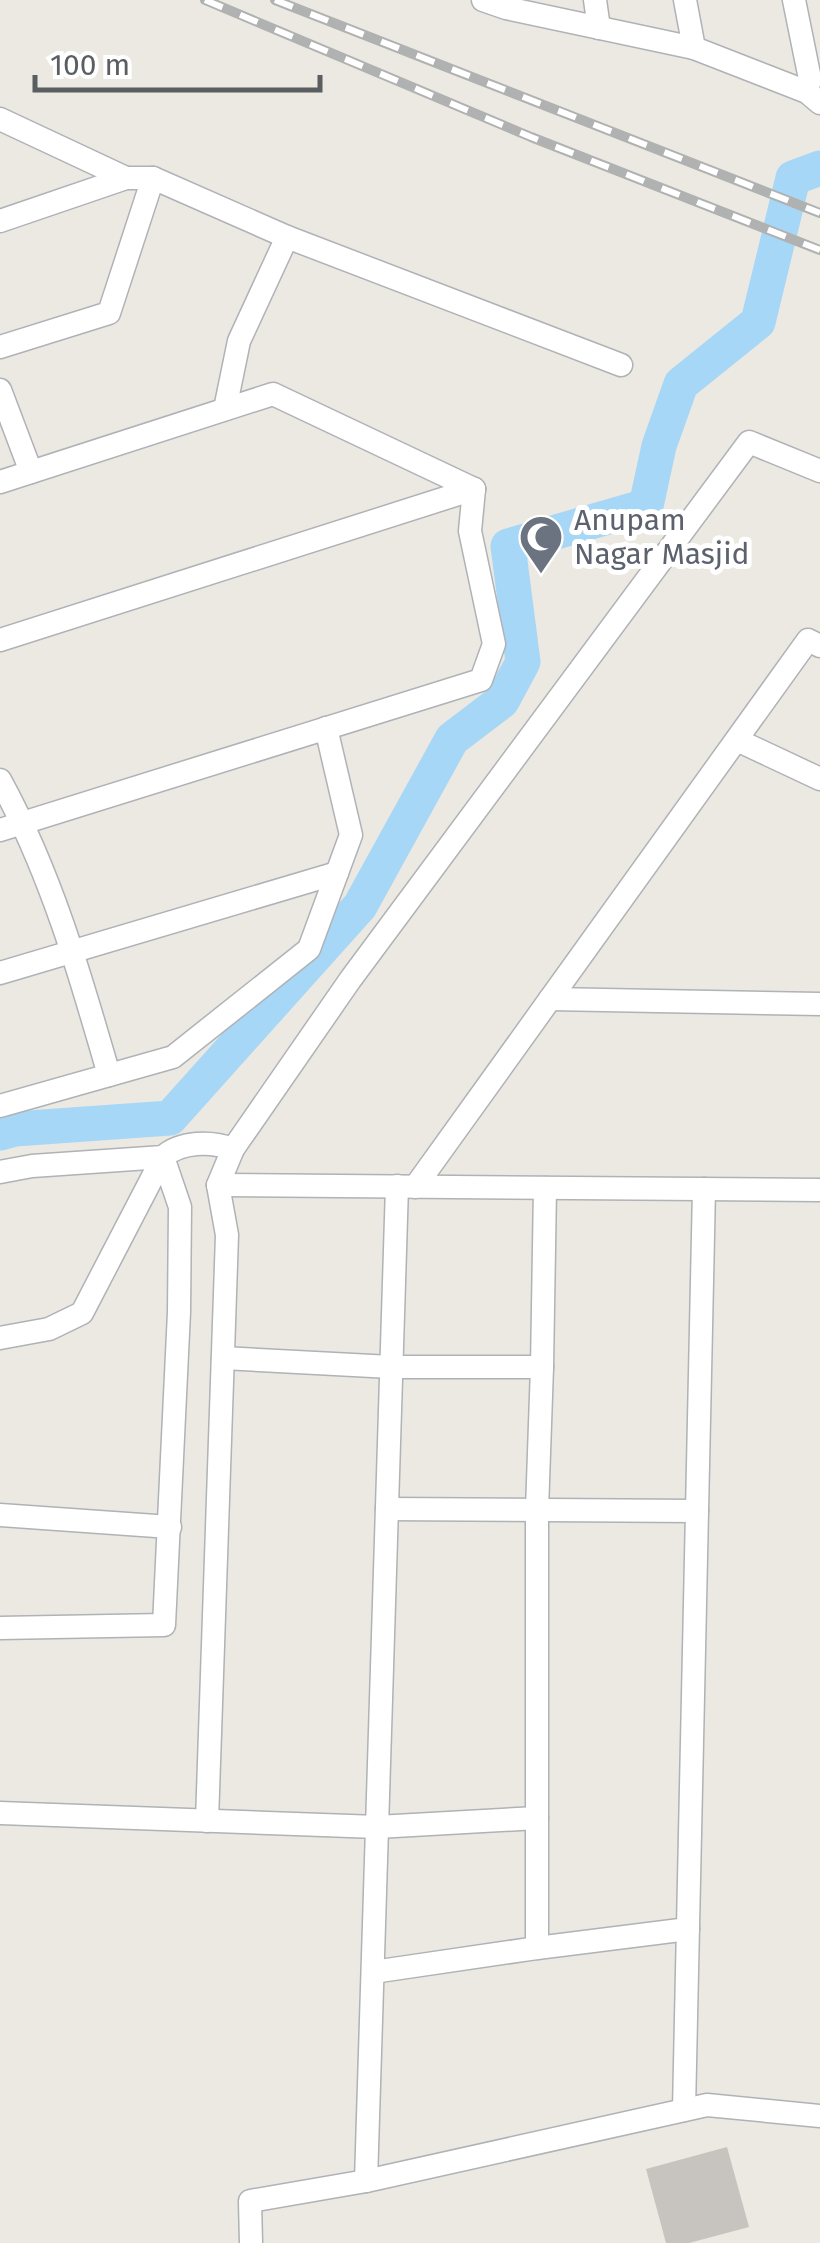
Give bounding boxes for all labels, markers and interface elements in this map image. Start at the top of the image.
scale bar [35,30,320,92]
text: 100 m [50,47,130,83]
place label: Anupam Nagar Masjid [574,502,750,572]
mosque icon: Anupam Nagar Masjid [518,514,564,575]

